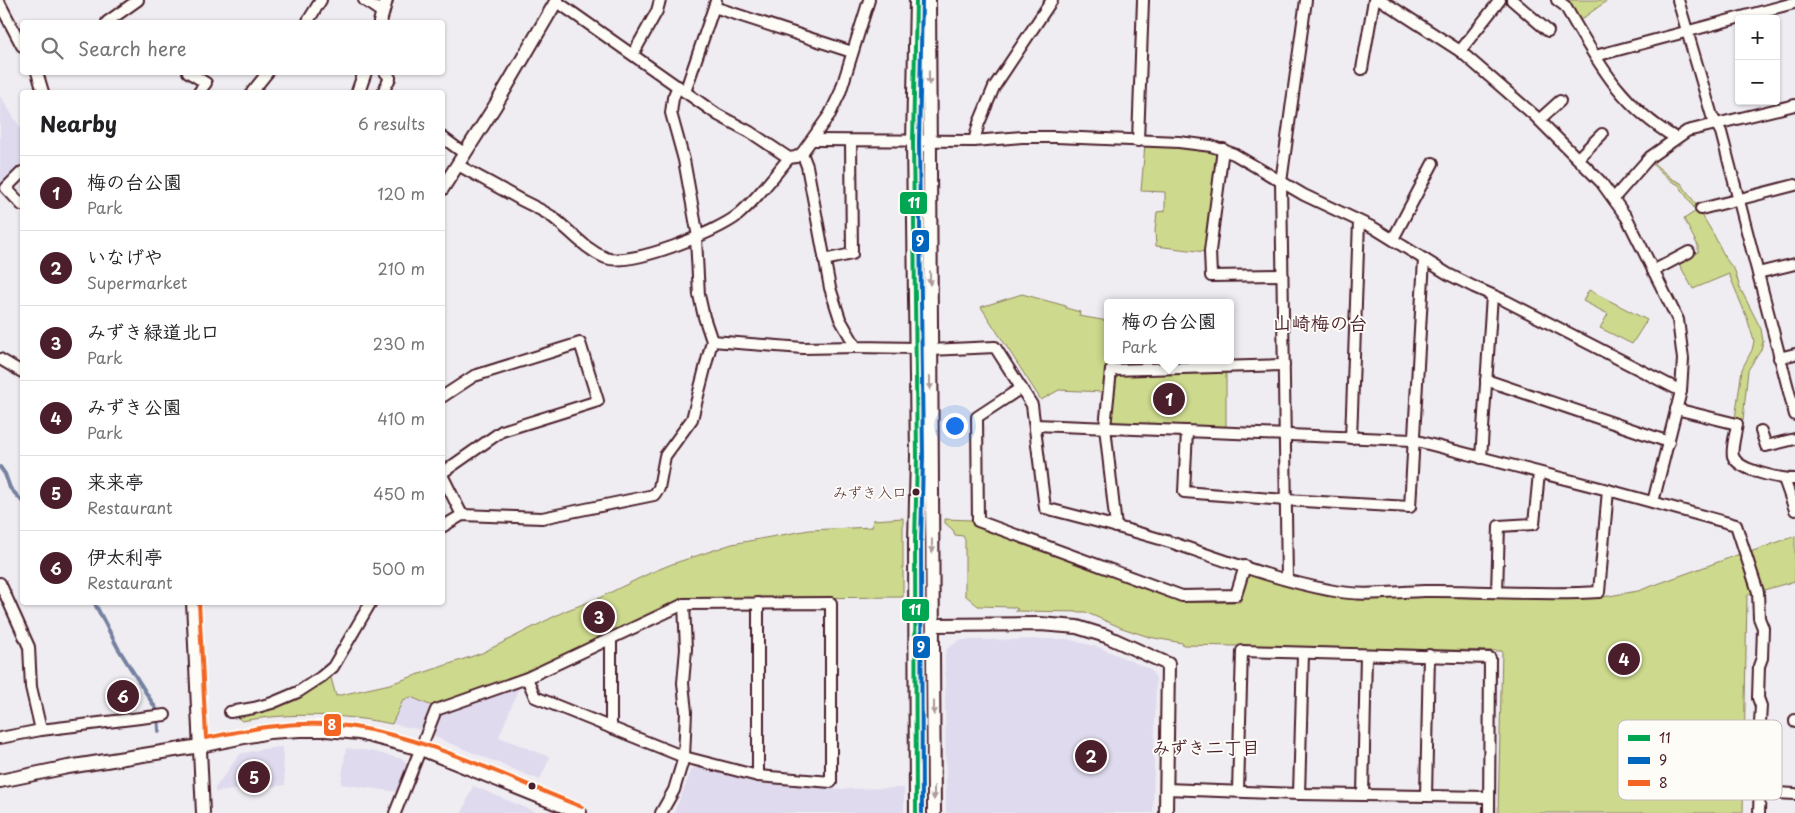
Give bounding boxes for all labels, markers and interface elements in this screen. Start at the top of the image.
map controls [1735,15,1780,105]
button: + [1735,15,1780,60]
search box [20,20,445,75]
icon: search [38,34,66,62]
text: Search here [78,34,187,62]
button: − [1735,60,1780,105]
one-way arrow [926,70,934,86]
text: Nearby [40,107,117,139]
text: 6 results [358,111,425,135]
text: 梅の台公園 [87,167,182,195]
text: 1 [52,181,60,205]
text: 120 m [378,181,425,205]
line badge: 11 [899,191,928,215]
text: 11 [908,192,920,213]
text: Park [87,195,123,219]
line badge: 9 [911,229,930,253]
text: 9 [916,230,924,251]
text: いなげや [87,242,163,270]
text: 2 [50,256,62,280]
text: 210 m [377,256,425,280]
text: Supermarket [87,270,187,294]
one-way arrow [926,270,934,286]
popup [1104,299,1234,364]
text: 梅の台公園 [1121,306,1217,334]
district label: 山崎梅の台 [1272,308,1368,336]
text: みずき緑道北口 [87,317,220,345]
text: 3 [51,331,61,355]
text: 230 m [373,331,425,355]
text: Park [1121,334,1157,358]
text: Park [87,345,123,369]
one-way arrow [926,376,934,392]
pin: 1 [1153,380,1185,418]
text: みずき公園 [87,392,182,420]
text: 4 [51,406,61,430]
text: 410 m [377,406,425,430]
your location [942,413,968,439]
text: Park [87,420,123,444]
text: 来来亭 [87,467,144,495]
place label: みずき入口 [833,480,907,503]
text: 5 [51,481,61,505]
text: 450 m [373,481,425,505]
marker: みずき入口 [911,487,921,497]
text: Restaurant [87,495,173,519]
one-way arrow [928,538,936,554]
text: 伊太利亭 [87,542,163,570]
text: 6 [50,556,62,580]
text: 500 m [372,556,425,580]
text: Restaurant [87,570,173,594]
pin: 3 [583,598,615,636]
line badge: 11 [901,598,930,622]
text: 11 [909,599,921,620]
line badge: 9 [912,635,931,659]
text: 9 [917,636,925,657]
pin: 4 [1608,640,1640,678]
pin: 6 [107,677,139,715]
one-way arrow [930,700,938,716]
line badge: 8 [323,713,342,737]
text: 8 [328,714,337,735]
legend [1618,720,1782,800]
text: 11 [1659,727,1671,748]
district label: みずき二丁目 [1152,733,1260,760]
pin: 2 [1075,737,1107,775]
text: 9 [1659,749,1667,770]
pin: 5 [238,758,270,796]
text: 8 [1659,772,1668,793]
unlabelled marker [527,781,537,791]
one-way arrow [930,786,938,802]

